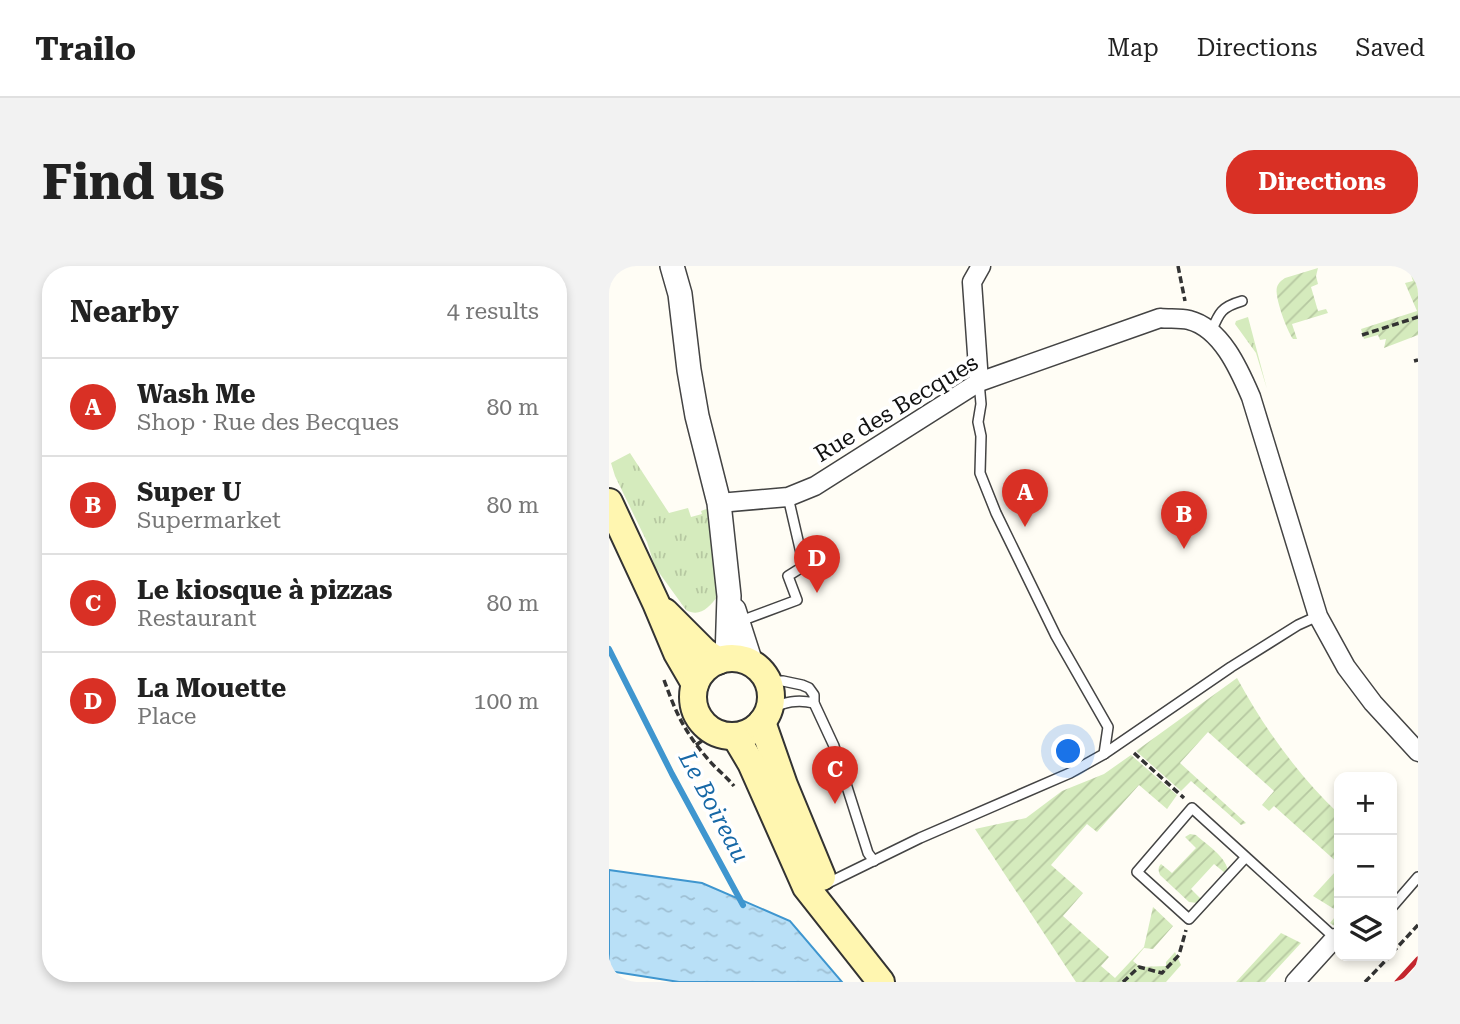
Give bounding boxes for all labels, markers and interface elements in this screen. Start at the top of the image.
text: Trailo [35,29,136,68]
text: Map [1107,34,1159,62]
text: Directions [1197,34,1317,62]
text: Saved [1355,34,1425,62]
button: Directions [1226,150,1418,214]
text: Find us [42,154,225,211]
text: Nearby [70,294,179,329]
text: 4 results [447,298,539,325]
street label: Rue des Becques [810,349,983,468]
text: Wash Me [137,379,255,409]
text: A [85,394,101,421]
text: 80 m [486,394,539,421]
text: Shop · Rue des Becques [137,409,399,436]
pin: A [1002,469,1048,527]
text: Super U [137,477,242,507]
pin: B [1161,491,1207,549]
text: B [85,492,101,519]
text: 80 m [486,492,539,519]
text: Supermarket [137,507,281,534]
pin: D [794,535,840,593]
text: Le kiosque à pizzas [137,575,392,605]
text: C [85,590,101,617]
text: 80 m [486,590,539,617]
text: Restaurant [137,605,256,632]
text: La Mouette [137,673,286,703]
text: D [84,688,102,715]
text: 100 m [474,688,539,715]
text: Place [137,703,196,730]
your location [1051,734,1085,768]
water label: Le Boireau [673,746,755,867]
pin: C [812,746,858,804]
map controls [1334,772,1397,961]
button: + [1334,772,1397,835]
button: − [1334,835,1397,898]
button: layers [1334,898,1397,961]

